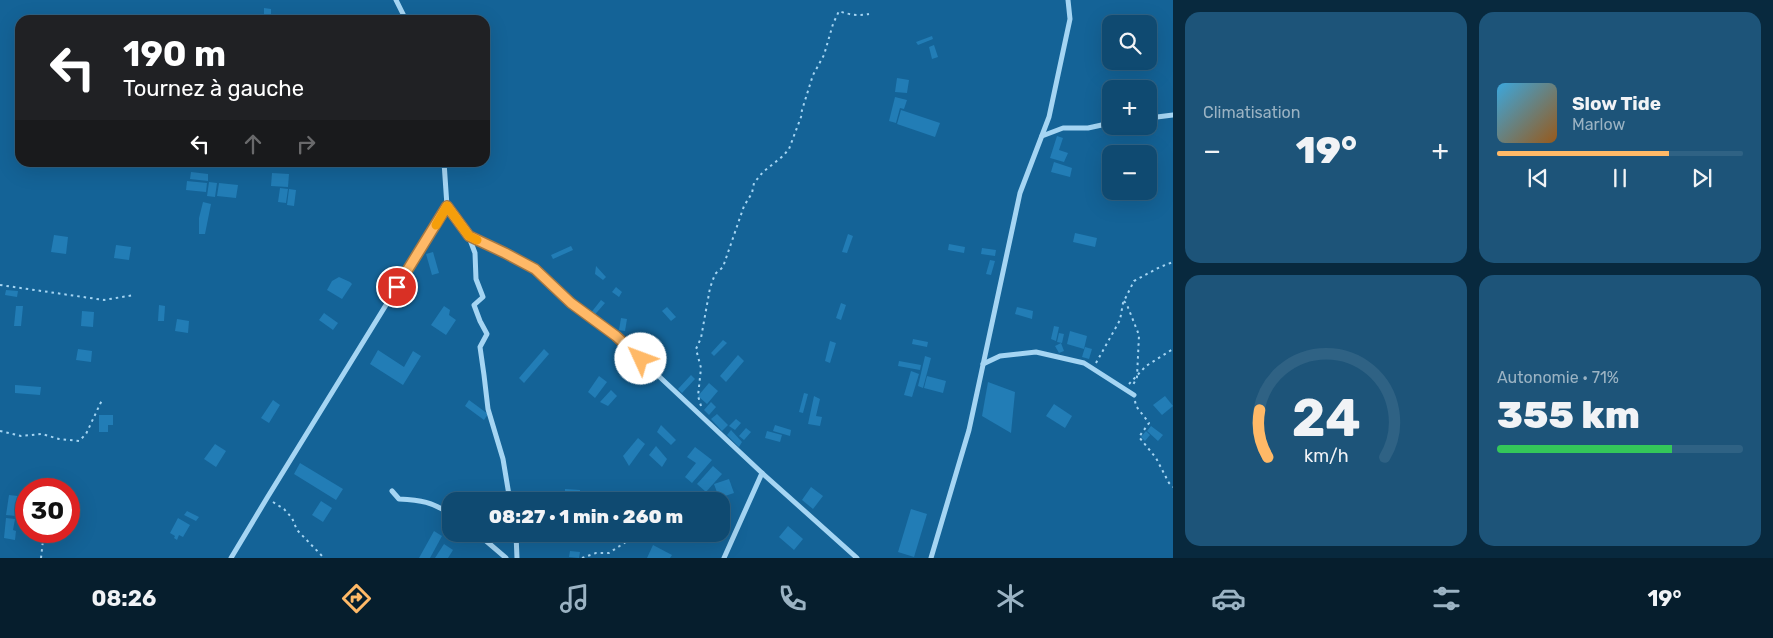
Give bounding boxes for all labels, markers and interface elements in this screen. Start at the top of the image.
map controls [1102,15,1157,200]
button: search [1102,15,1157,70]
text: 190 m [123,33,226,75]
icon: left [40,35,105,100]
text: Tournez à gauche [123,75,304,102]
button: + [1102,80,1157,135]
text: Slow Tide [1572,92,1661,115]
text: Climatisation [1203,103,1300,122]
text: Marlow [1572,115,1625,134]
text: 19° [1296,127,1357,173]
icon: left [186,130,214,158]
icon: ahead [239,130,267,158]
icon: right [292,130,320,158]
text: − [1203,134,1221,167]
text: + [1432,134,1449,167]
button: − [1102,145,1157,200]
icon: previous [1524,164,1552,192]
icon: pause [1606,164,1634,192]
icon: next [1688,164,1716,192]
pin [376,266,418,308]
icon: arrive [383,273,411,301]
position arrow [614,332,666,384]
text: Autonomie · 71% [1497,368,1619,387]
text: 24 [1291,387,1361,449]
text: 355 km [1497,392,1640,438]
text: km/h [1304,445,1348,466]
speed limit sign: 30 [15,478,80,543]
text: 08:27 · 1 min · 260 m [489,505,683,528]
icon: directions [339,581,374,616]
icon: music [557,581,592,616]
icon: phone [775,581,810,616]
icon: climate [993,581,1028,616]
icon: car [1211,581,1246,616]
icon: filters [1429,581,1464,616]
text: 08:26 [92,585,156,612]
text: 19° [1647,585,1681,612]

